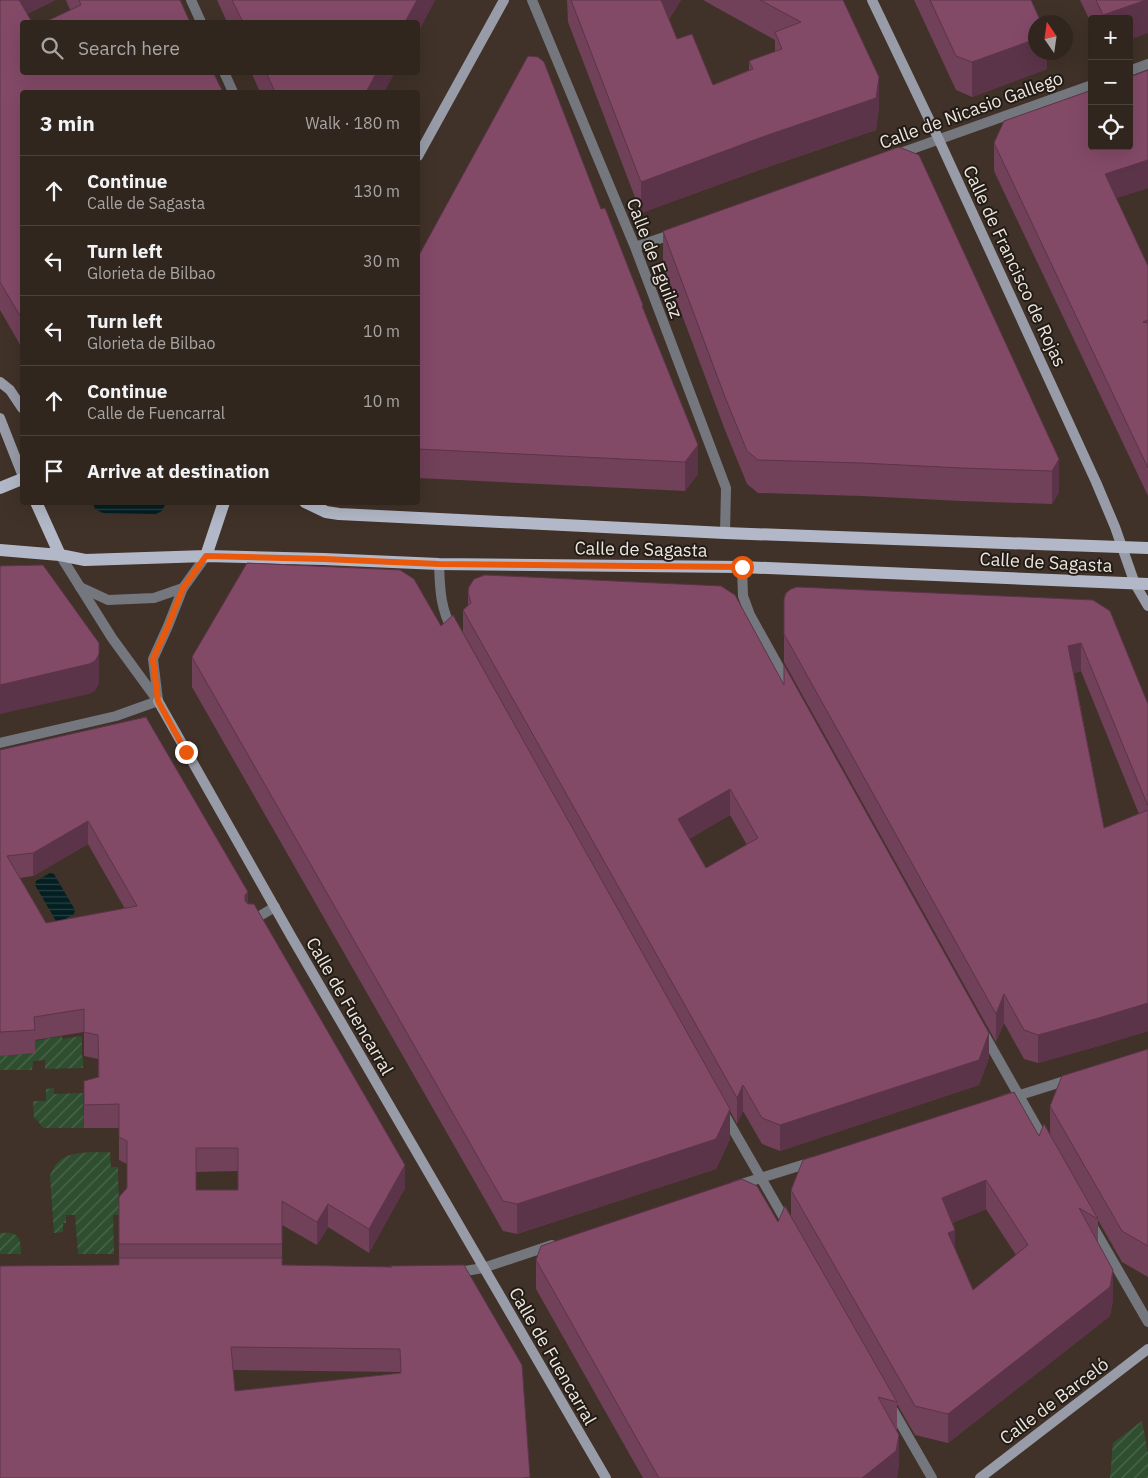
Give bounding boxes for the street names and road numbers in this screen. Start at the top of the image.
street label: Calle de Nicasio Gallego [876,66,1066,154]
street label: Calle de Francisco de Rojas [958,162,1072,370]
street label: Calle de Eguilaz [622,195,688,321]
street label: Calle de Sagasta [574,536,708,562]
street label: Calle de Sagasta [979,547,1113,577]
street label: Calle de Fuencarral [301,933,399,1079]
street label: Calle de Fuencarral [504,1283,602,1429]
street label: Calle de Barceló [995,1352,1113,1450]

